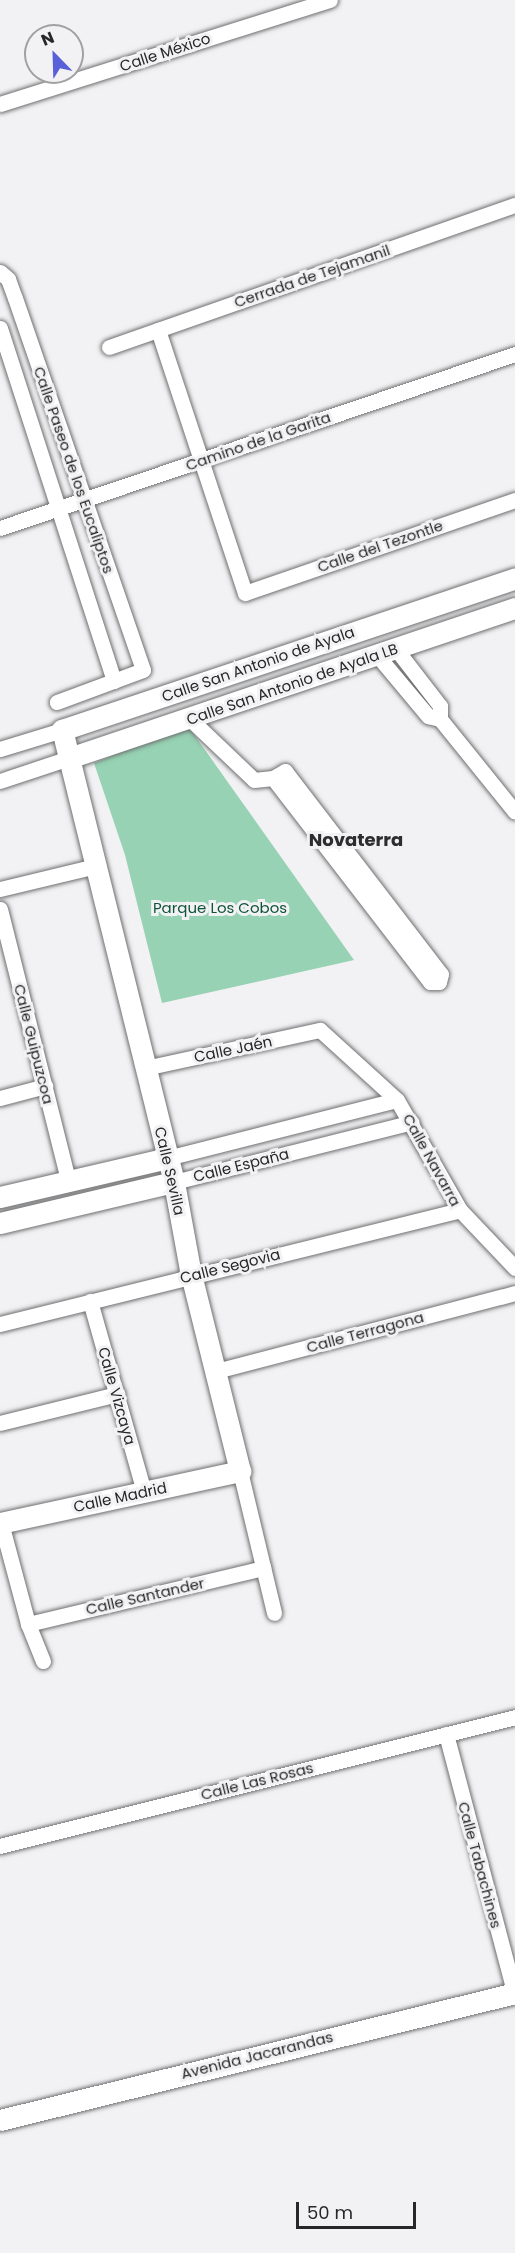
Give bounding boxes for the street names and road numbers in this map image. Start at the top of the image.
street label: Calle México [117,29,213,75]
street label: Cerrada de Tejamanil [232,241,392,311]
street label: Calle Paseo de los Eucaliptos [30,364,118,576]
street label: Camino de la Garita [183,408,333,474]
street label: Calle del Tezontle [315,516,445,576]
street label: Calle San Antonio de Ayala [159,623,357,705]
street label: Calle San Antonio de Ayala LB [184,639,400,729]
street label: Calle Guipuzcoa [10,982,58,1106]
street label: Calle Jaén [192,1032,274,1066]
street label: Calle Navarra [399,1111,465,1209]
street label: Calle Sevilla [151,1125,189,1217]
street label: Calle España [191,1144,291,1186]
street label: Calle Segovia [178,1245,282,1287]
street label: Calle Terragona [304,1308,426,1356]
street label: Calle Vizcaya [94,1345,140,1447]
street label: Calle Madrid [72,1478,168,1516]
street label: Calle Santander [84,1574,206,1618]
street label: Calle Las Rosas [199,1758,315,1804]
street label: Calle Tabachines [454,1800,506,1930]
street label: Avenida Jacarandas [179,2027,335,2083]

